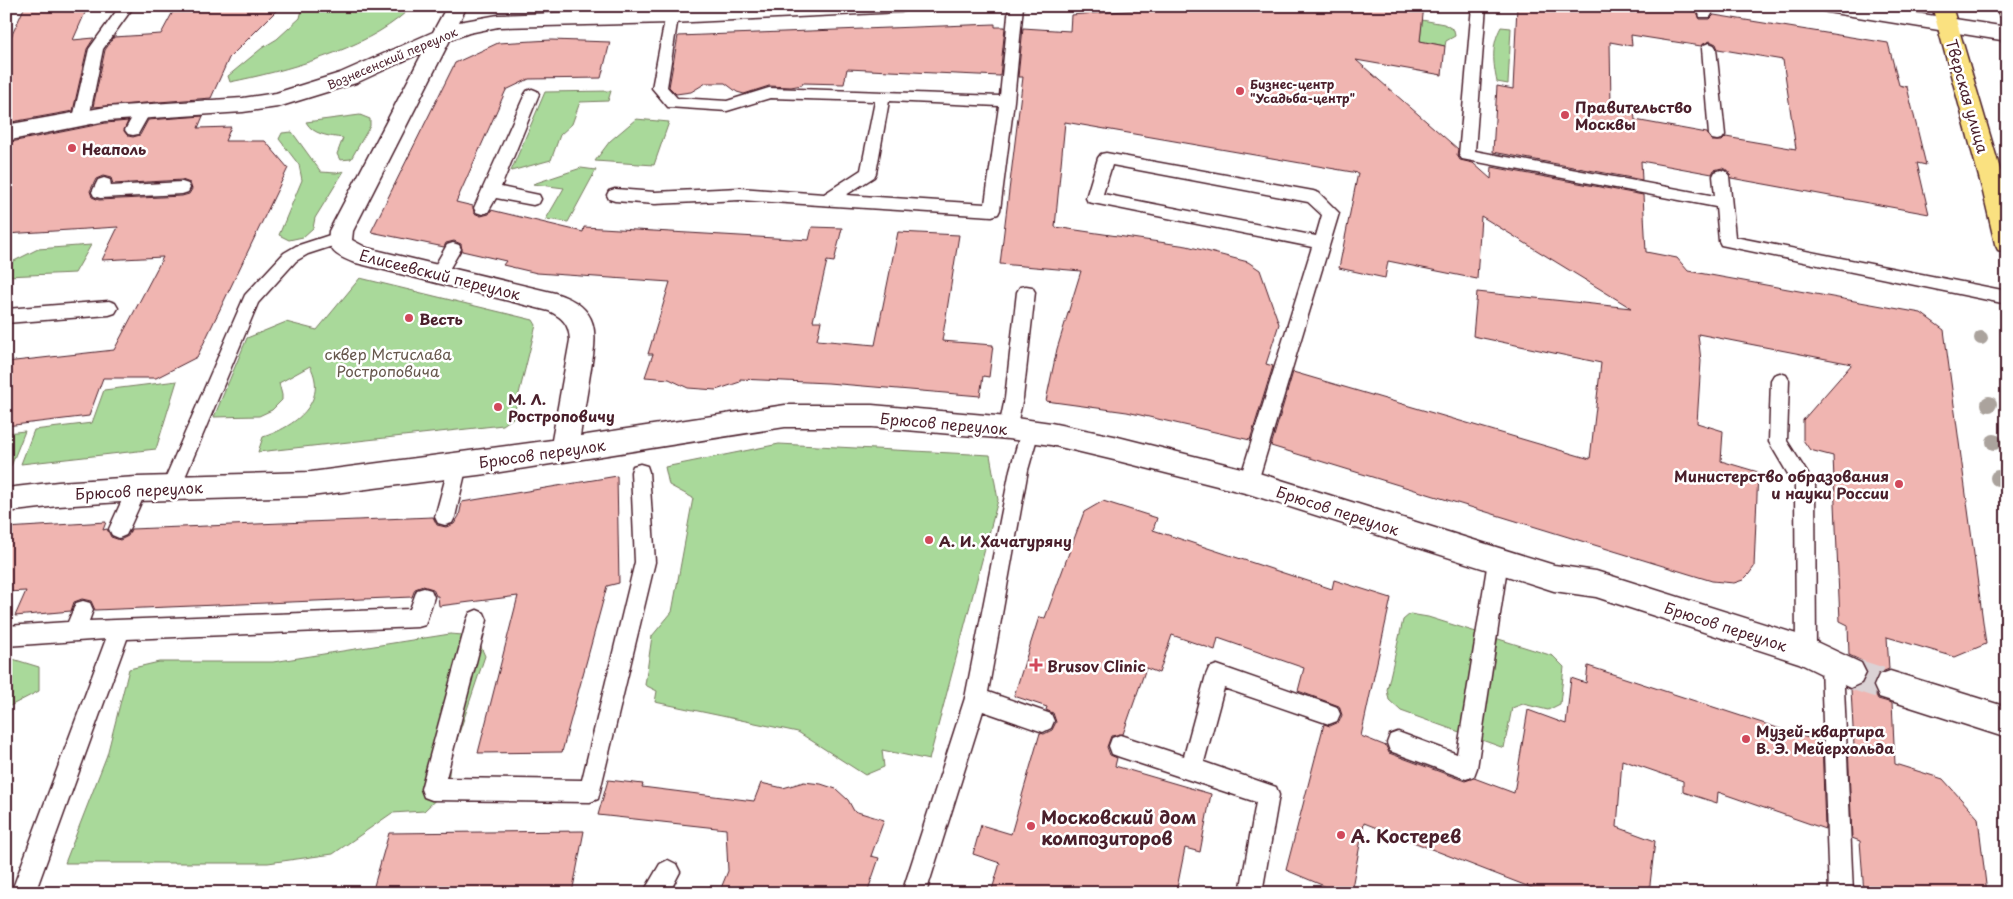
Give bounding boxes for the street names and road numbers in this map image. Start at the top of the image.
street label: Вознесенский переулок [324,22,461,94]
street label: Тверская улица [1941,36,1995,156]
street label: Елисеевский переулок [357,243,523,305]
street label: Брюсов переулок [879,406,1009,440]
street label: Брюсов переулок [477,433,607,473]
street label: Брюсов переулок [75,475,203,505]
street label: Брюсов переулок [1274,479,1402,541]
street label: Брюсов переулок [1662,595,1790,657]

